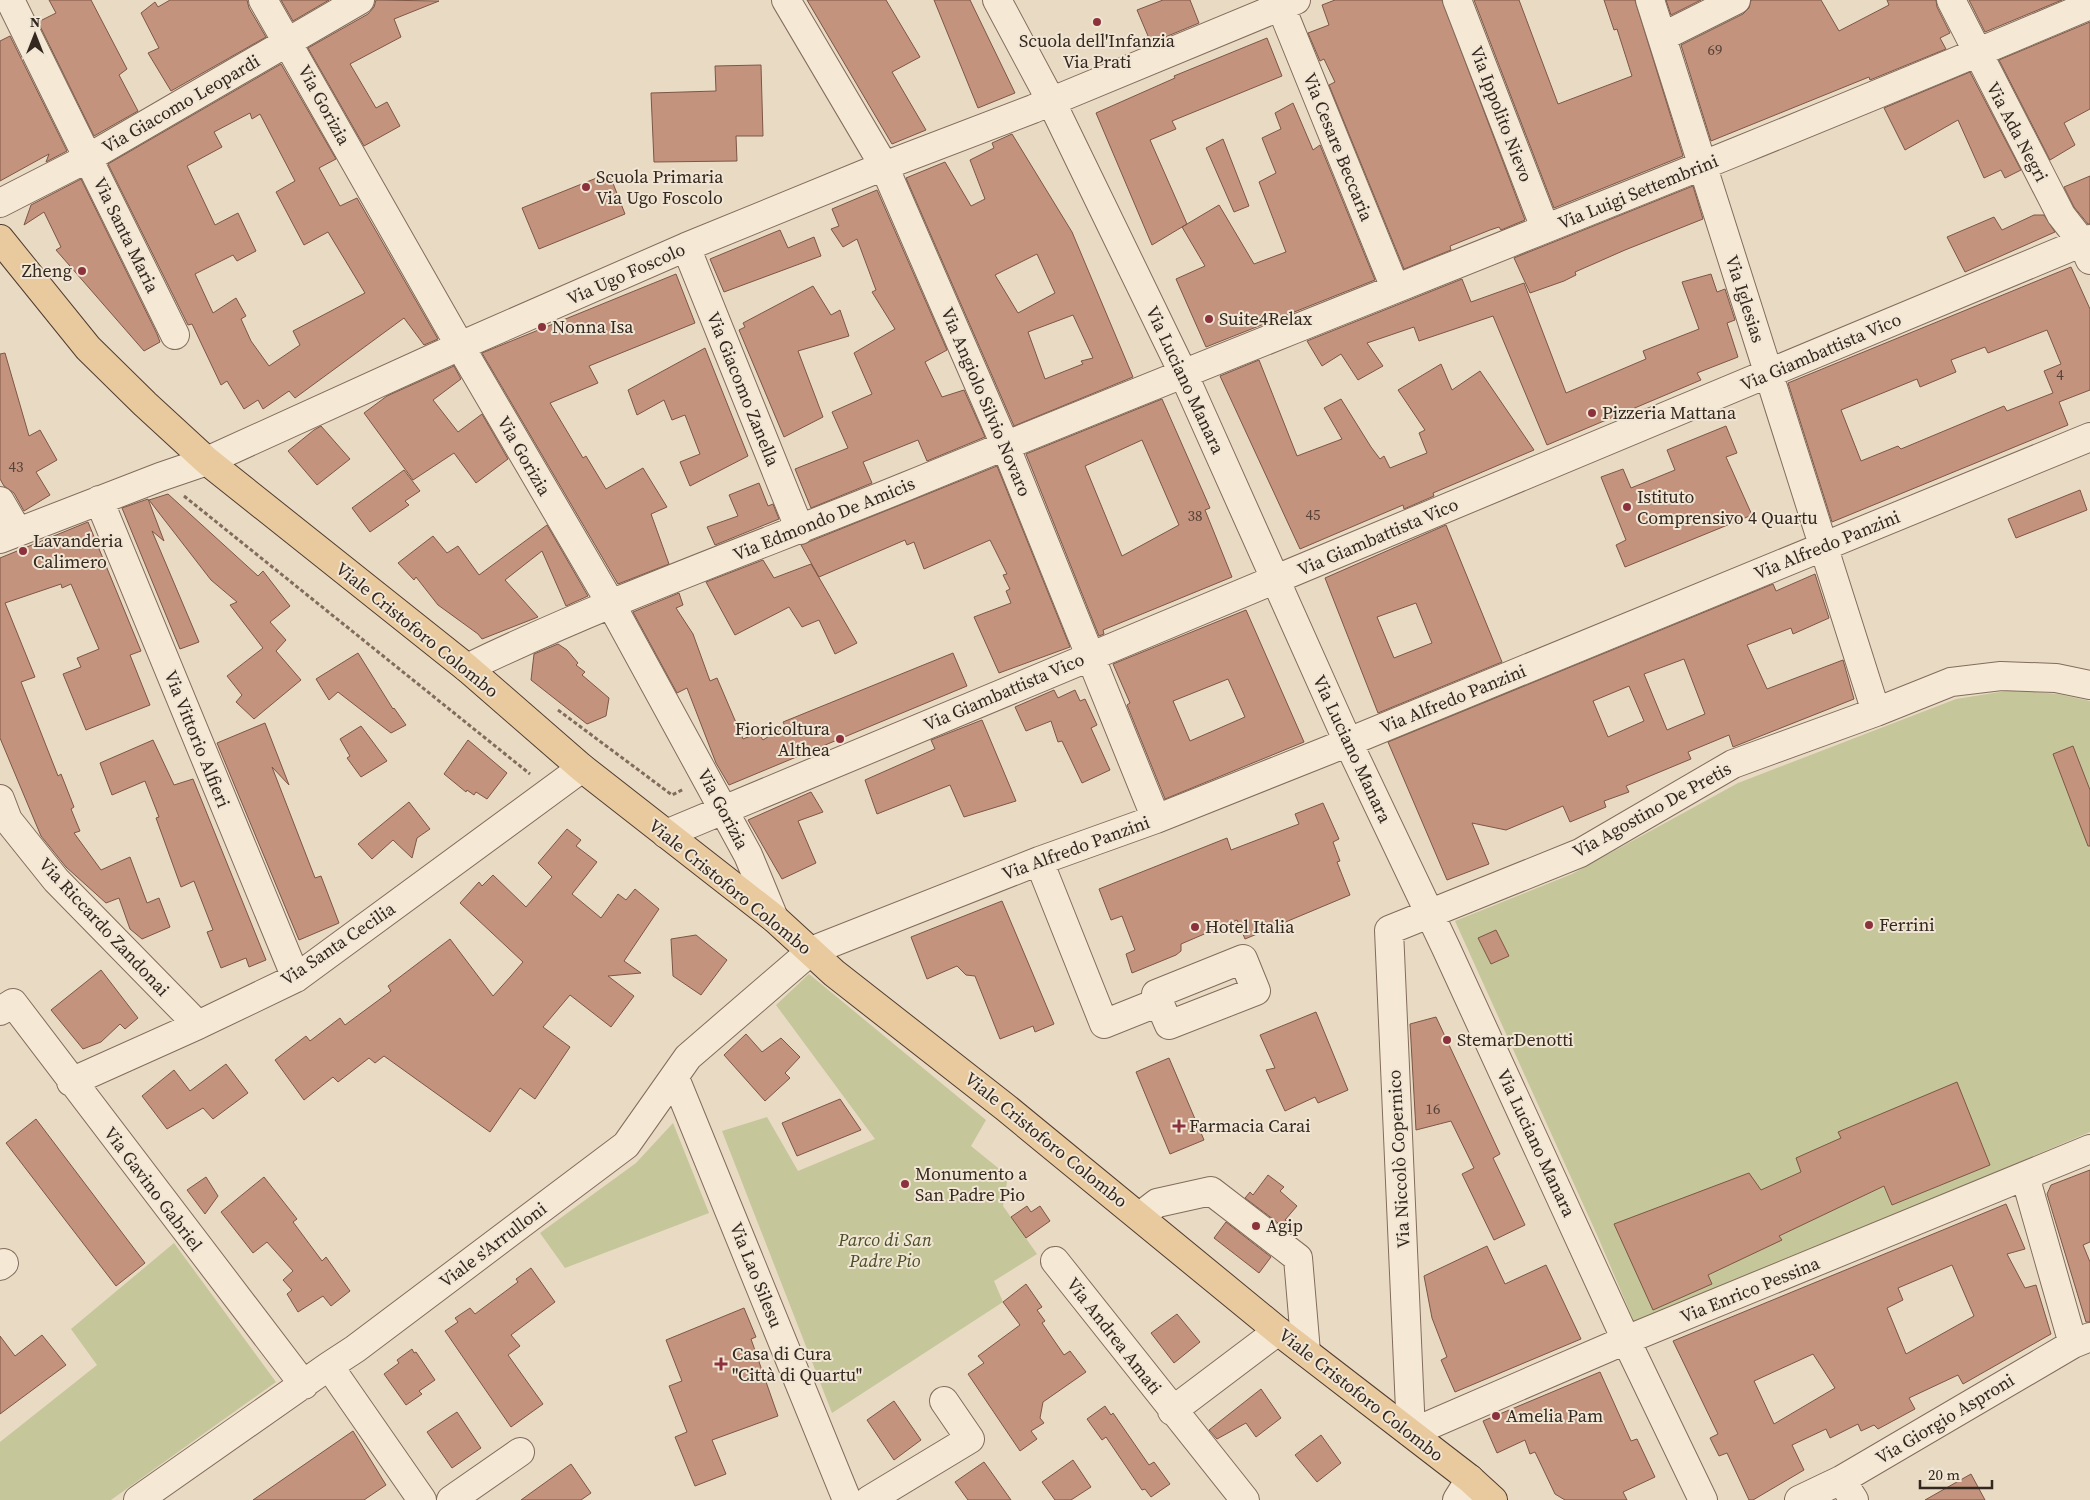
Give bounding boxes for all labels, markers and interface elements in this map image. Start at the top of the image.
north arrow [10,10,60,60]
text: N [30,12,40,32]
marker: Scuola dell'Infanzia Via Prati [1091,16,1103,28]
place label: Scuola dell'Infanzia Via Prati [1019,28,1176,74]
house number: 69 [1707,39,1723,60]
street label: Via Ippolito Nievo [1464,42,1539,186]
street label: Via Giacomo Leopardi [97,48,264,159]
street label: Via Gorizia [292,60,357,150]
street label: Via Cesare Beccaria [1297,69,1380,225]
street label: Via Ada Negri [1981,77,2054,186]
street label: Via Luigi Settembrini [1554,148,1722,235]
place label: Scuola Primaria Via Ugo Foscolo [596,164,724,210]
street label: Via Santa Maria [88,173,166,298]
marker: Scuola Primaria Via Ugo Foscolo [580,181,592,193]
street label: Via Ugo Foscolo [563,236,689,311]
street label: Via Iglesias [1720,252,1771,346]
place label: Zheng [22,258,72,283]
marker: Zheng [76,265,88,277]
street label: Via Luciano Manara [1140,302,1231,459]
street label: Via Angiolo Silvio Novaro [935,303,1038,500]
place label: Suite4Relax [1219,306,1313,331]
street label: Via Giambattista Vico [1737,306,1905,397]
street label: Via Giacomo Zanella [701,308,786,471]
marker: Suite4Relax [1203,313,1215,325]
place label: Nonna Isa [552,314,634,339]
marker: Nonna Isa [536,321,548,333]
house number: 4 [2056,364,2064,385]
place label: Pizzeria Mattana [1602,400,1737,425]
marker: Pizzeria Mattana [1586,407,1598,419]
street label: Via Gorizia [492,411,558,501]
house number: 43 [8,456,24,477]
street label: Via Edmondo De Amicis [729,470,919,567]
place label: Istituto Comprensivo 4 Quartu [1637,484,1818,530]
street label: Via Giambattista Vico [1294,491,1462,582]
marker: Istituto Comprensivo 4 Quartu [1621,501,1633,513]
house number: 45 [1305,504,1321,525]
street label: Via Alfredo Panzini [1750,504,1904,585]
house number: 38 [1187,505,1203,526]
place label: Lavanderia Calimero [33,528,124,574]
marker: Lavanderia Calimero [17,545,29,557]
street label: Viale Cristoforo Colombo [331,556,504,703]
street label: Via Giambattista Vico [920,646,1088,737]
street label: Via Alfredo Panzini [1376,658,1530,739]
street label: Via Vittorio Alfieri [159,666,236,811]
street label: Via Luciano Manara [1307,671,1398,828]
place label: Fioricoltura Althea [735,716,831,762]
marker: Fioricoltura Althea [834,733,846,745]
street label: Via Agostino De Pretis [1568,756,1736,864]
street label: Via Gorizia [692,764,756,854]
street label: Via Alfredo Panzini [999,809,1153,886]
street label: Viale Cristoforo Colombo [644,813,817,960]
street label: Via Riccardo Zandonai [33,852,175,1001]
street label: Via Santa Cecilia [276,896,401,991]
place label: Ferrini [1879,912,1935,937]
place label: Hotel Italia [1205,914,1295,939]
marker: Ferrini [1863,919,1875,931]
marker: Hotel Italia [1189,921,1201,933]
place label: StemarDenotti [1457,1027,1573,1052]
marker: StemarDenotti [1441,1034,1453,1046]
street label: Via Luciano Manara [1491,1065,1582,1222]
street label: Viale Cristoforo Colombo [960,1066,1133,1213]
street label: Via Niccolò Copernico [1381,1069,1416,1249]
house number: 16 [1425,1098,1441,1119]
place label: Farmacia Carai [1189,1113,1311,1138]
marker: Farmacia Carai [1173,1120,1185,1132]
street label: Via Gavino Gabriel [98,1121,209,1256]
place label: Monumento a San Padre Pio [915,1161,1028,1207]
marker: Monumento a San Padre Pio [899,1178,911,1190]
street label: Viale s'Arrulloni [434,1196,552,1293]
place label: Agip [1266,1213,1303,1238]
street label: Via Lao Silesu [724,1218,789,1331]
marker: Agip [1250,1220,1262,1232]
park label: Parco di San Padre Pio [837,1227,932,1273]
street label: Via Enrico Pessina [1676,1250,1824,1329]
street label: Via Andrea Amati [1061,1272,1168,1399]
street label: Viale Cristoforo Colombo [1274,1322,1449,1467]
place label: Casa di Cura "Città di Quartu" [732,1341,862,1387]
marker: Casa di Cura "Città di Quartu" [714,1357,728,1371]
street label: Via Giorgio Asproni [1871,1367,2019,1470]
place label: Amelia Pam [1506,1403,1603,1428]
marker: Amelia Pam [1490,1410,1502,1422]
scale bar [1920,1458,1992,1490]
text: 20 m [1928,1464,1960,1485]

